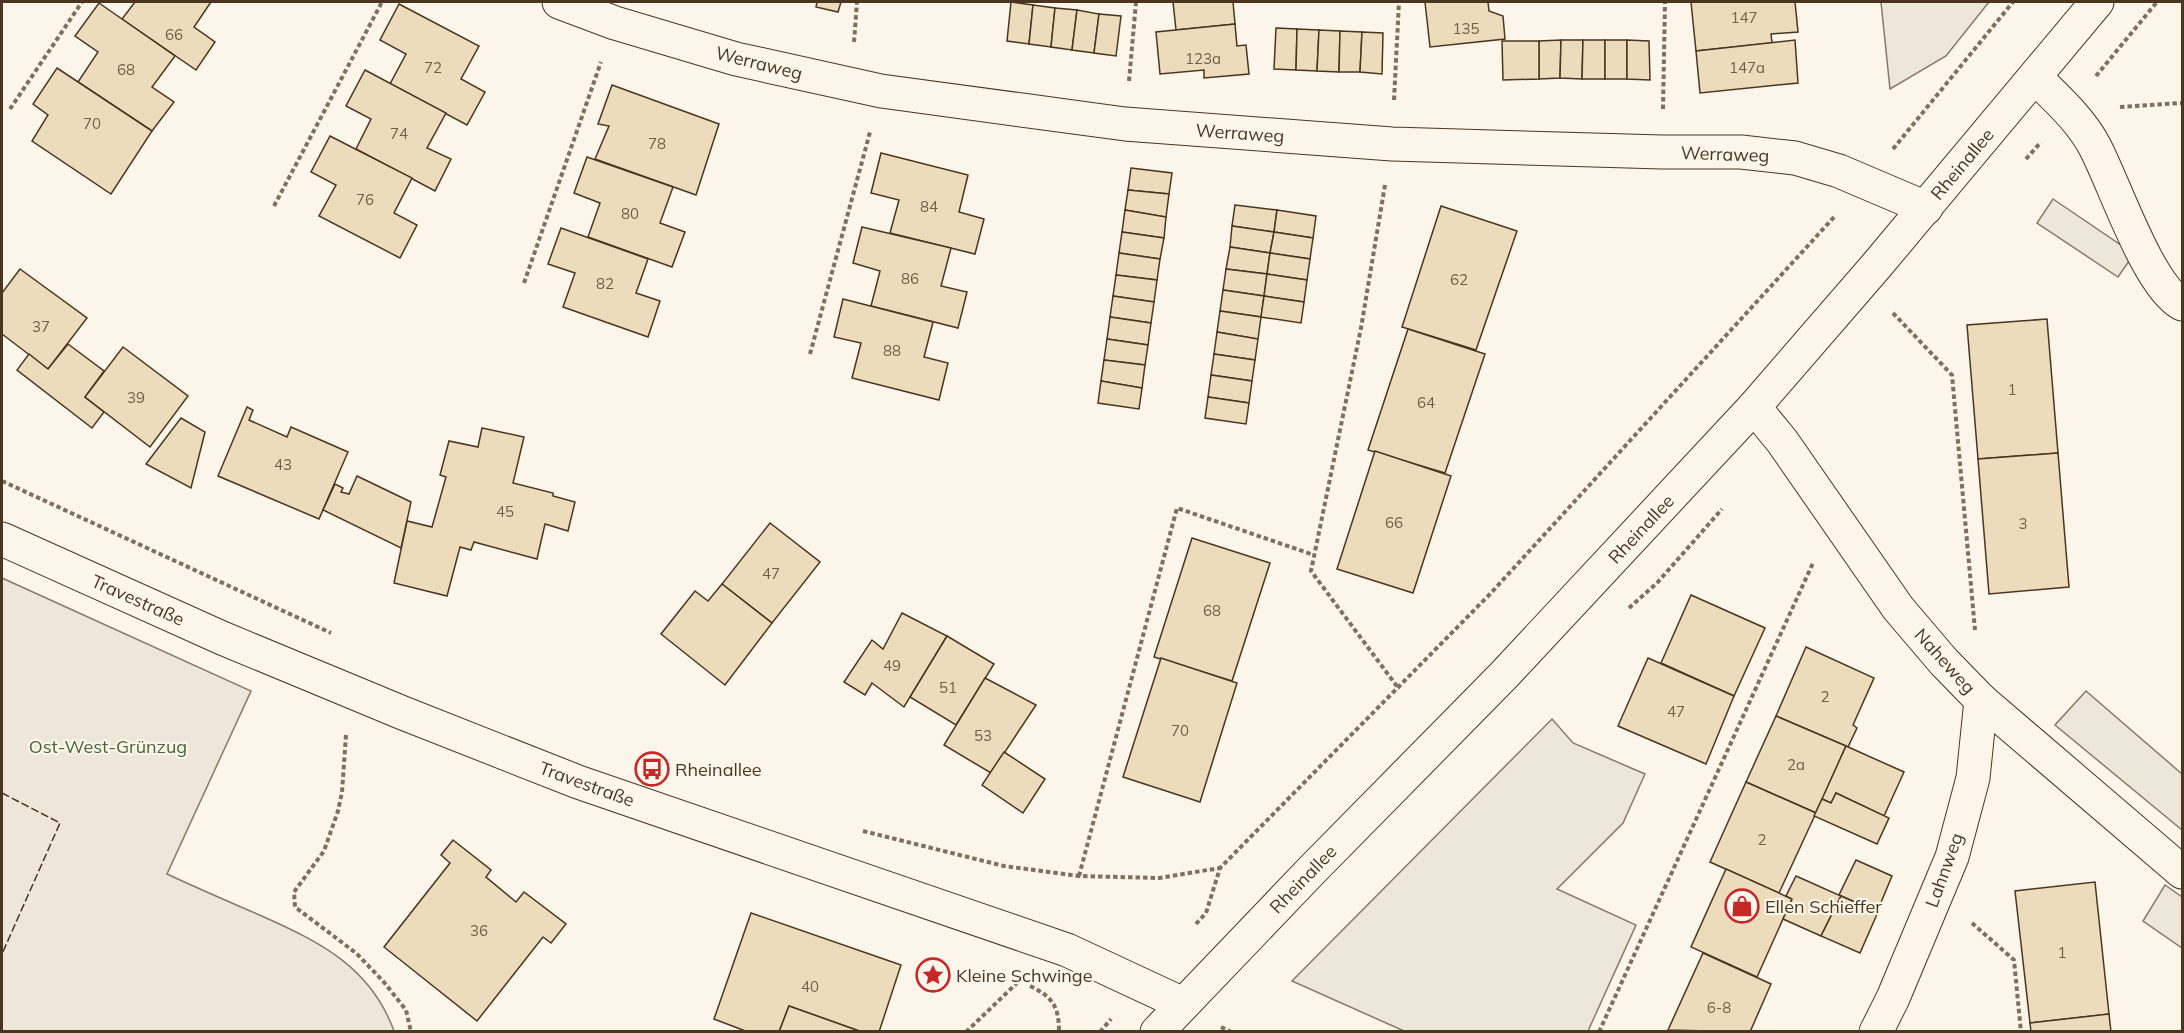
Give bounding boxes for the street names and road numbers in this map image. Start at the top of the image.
street label: Werraweg [713,41,805,85]
street label: Werraweg [1195,118,1285,148]
street label: Rheinallee [1925,123,1999,205]
street label: Werraweg [1680,141,1770,167]
street label: Rheinallee [1603,489,1679,569]
street label: Travestraße [88,569,188,631]
street label: Naheweg [1909,623,1981,699]
street label: Travestraße [536,756,638,812]
street label: Lahnweg [1920,830,1968,910]
street label: Rheinallee [1265,840,1341,918]

